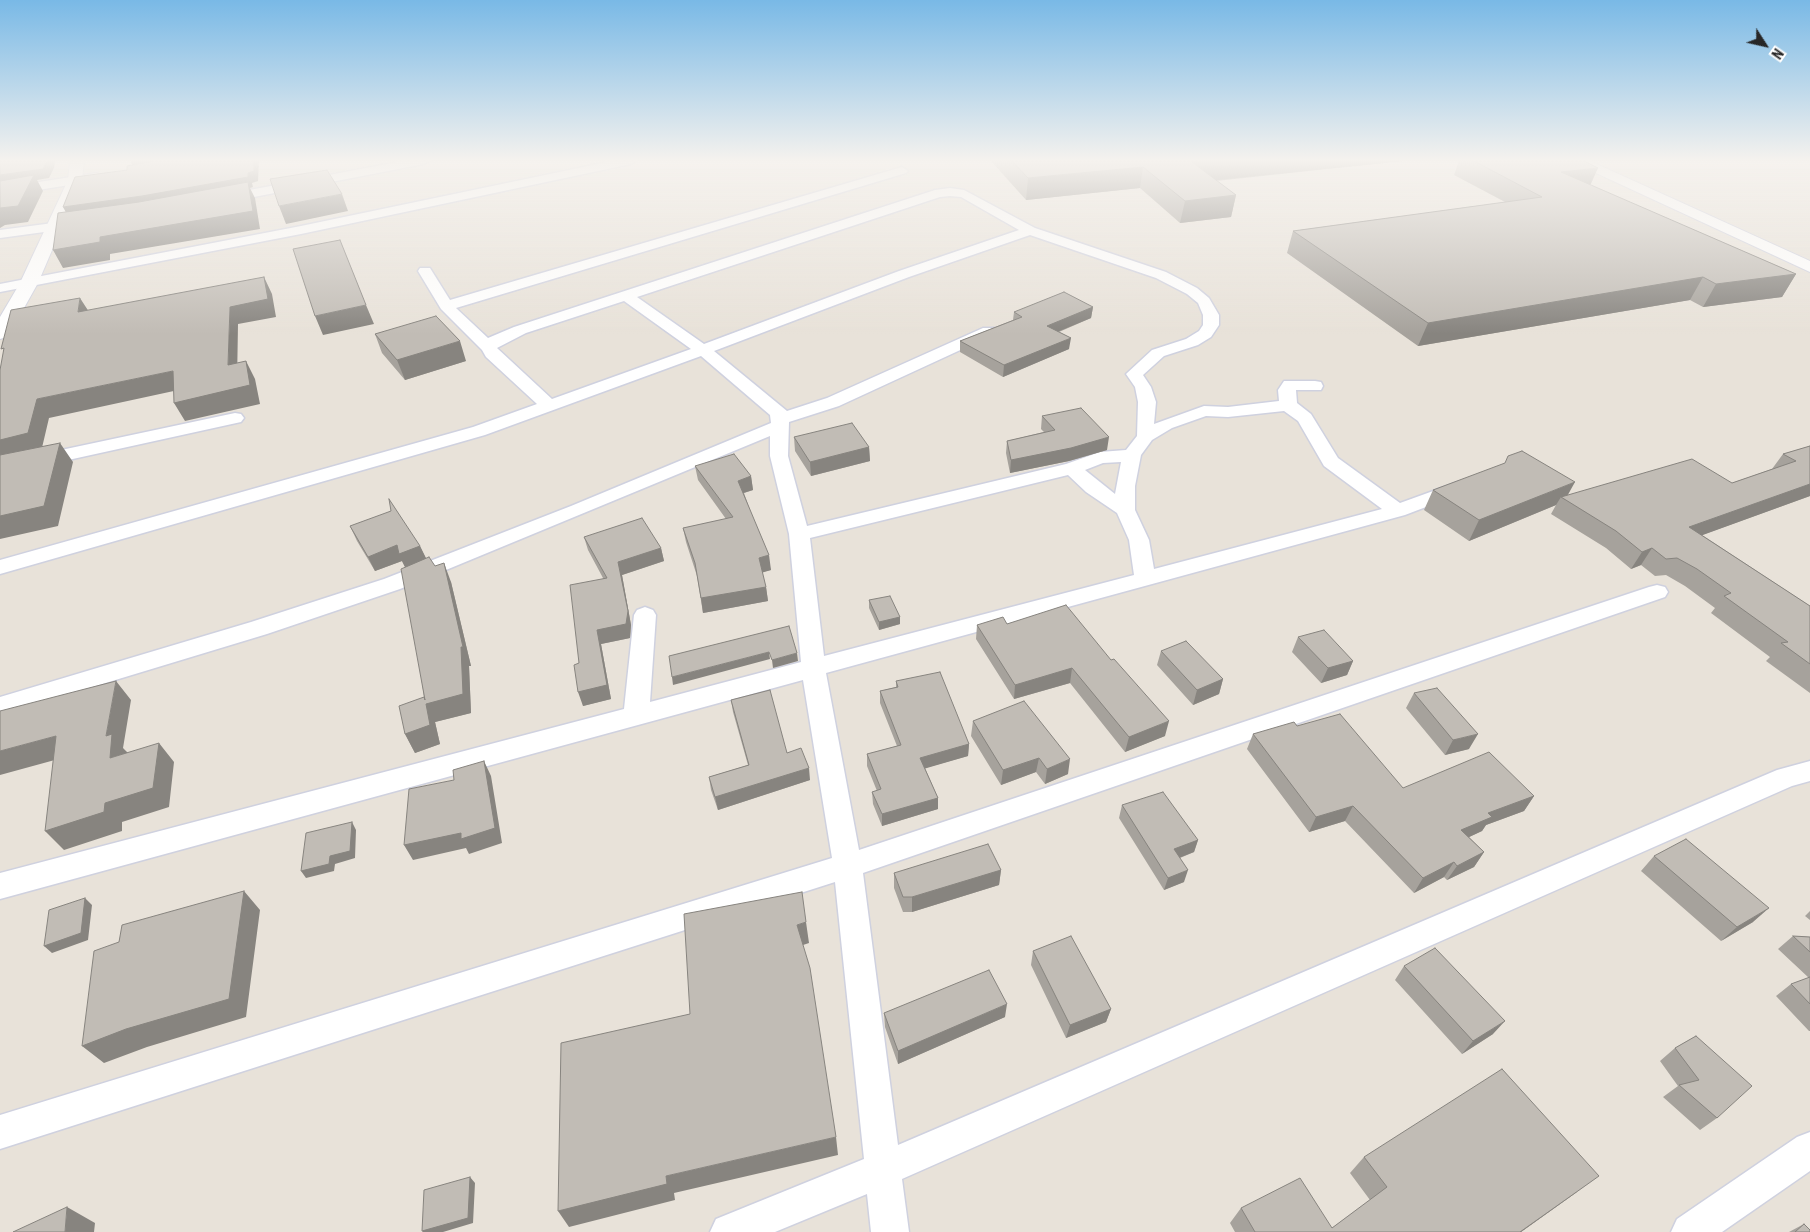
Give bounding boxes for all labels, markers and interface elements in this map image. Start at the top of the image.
north arrow [1740,20,1790,70]
text: N [1768,45,1786,62]

